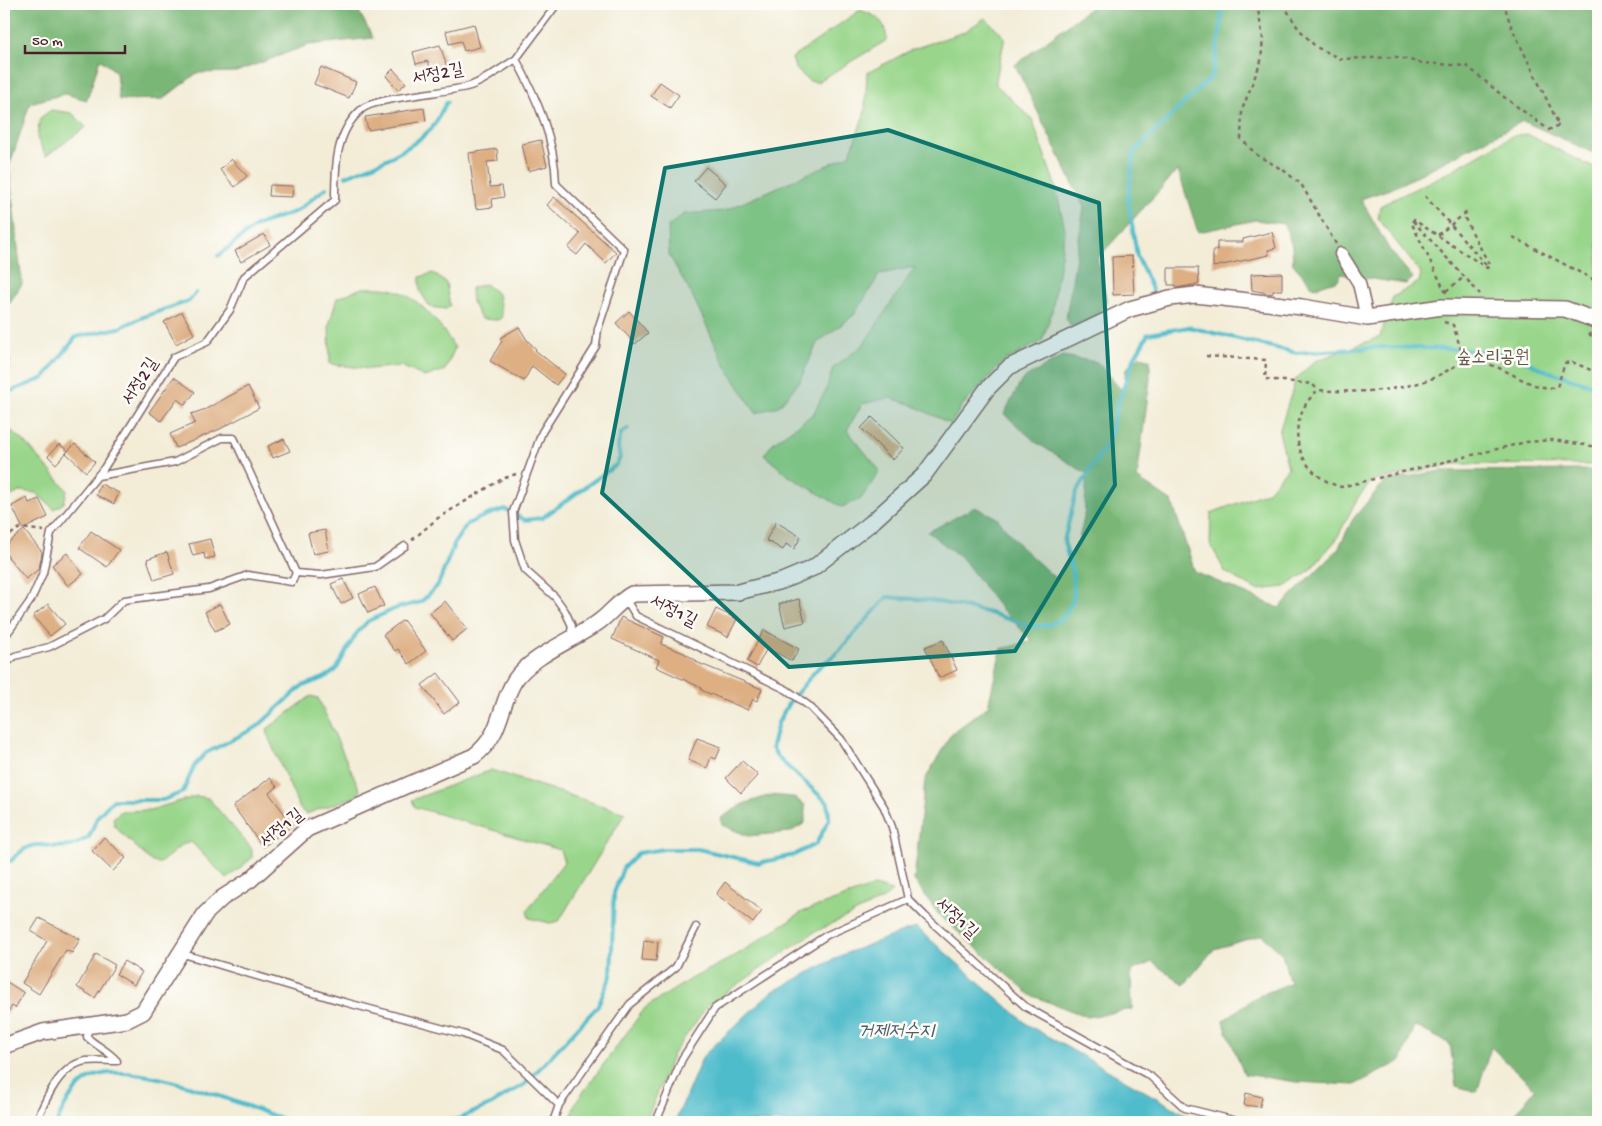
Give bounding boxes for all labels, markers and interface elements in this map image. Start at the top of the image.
scale bar [25,22,125,54]
text: 50 m [32,33,63,51]
street label: 서정2길 [410,60,466,90]
park label: 숲소리공원 [1457,348,1529,369]
street label: 서정2길 [118,354,164,410]
street label: 서정1길 [646,591,701,633]
street label: 서정1길 [256,805,309,853]
street label: 서정1길 [930,894,982,944]
water label: 거제저수지 [858,1021,936,1044]

